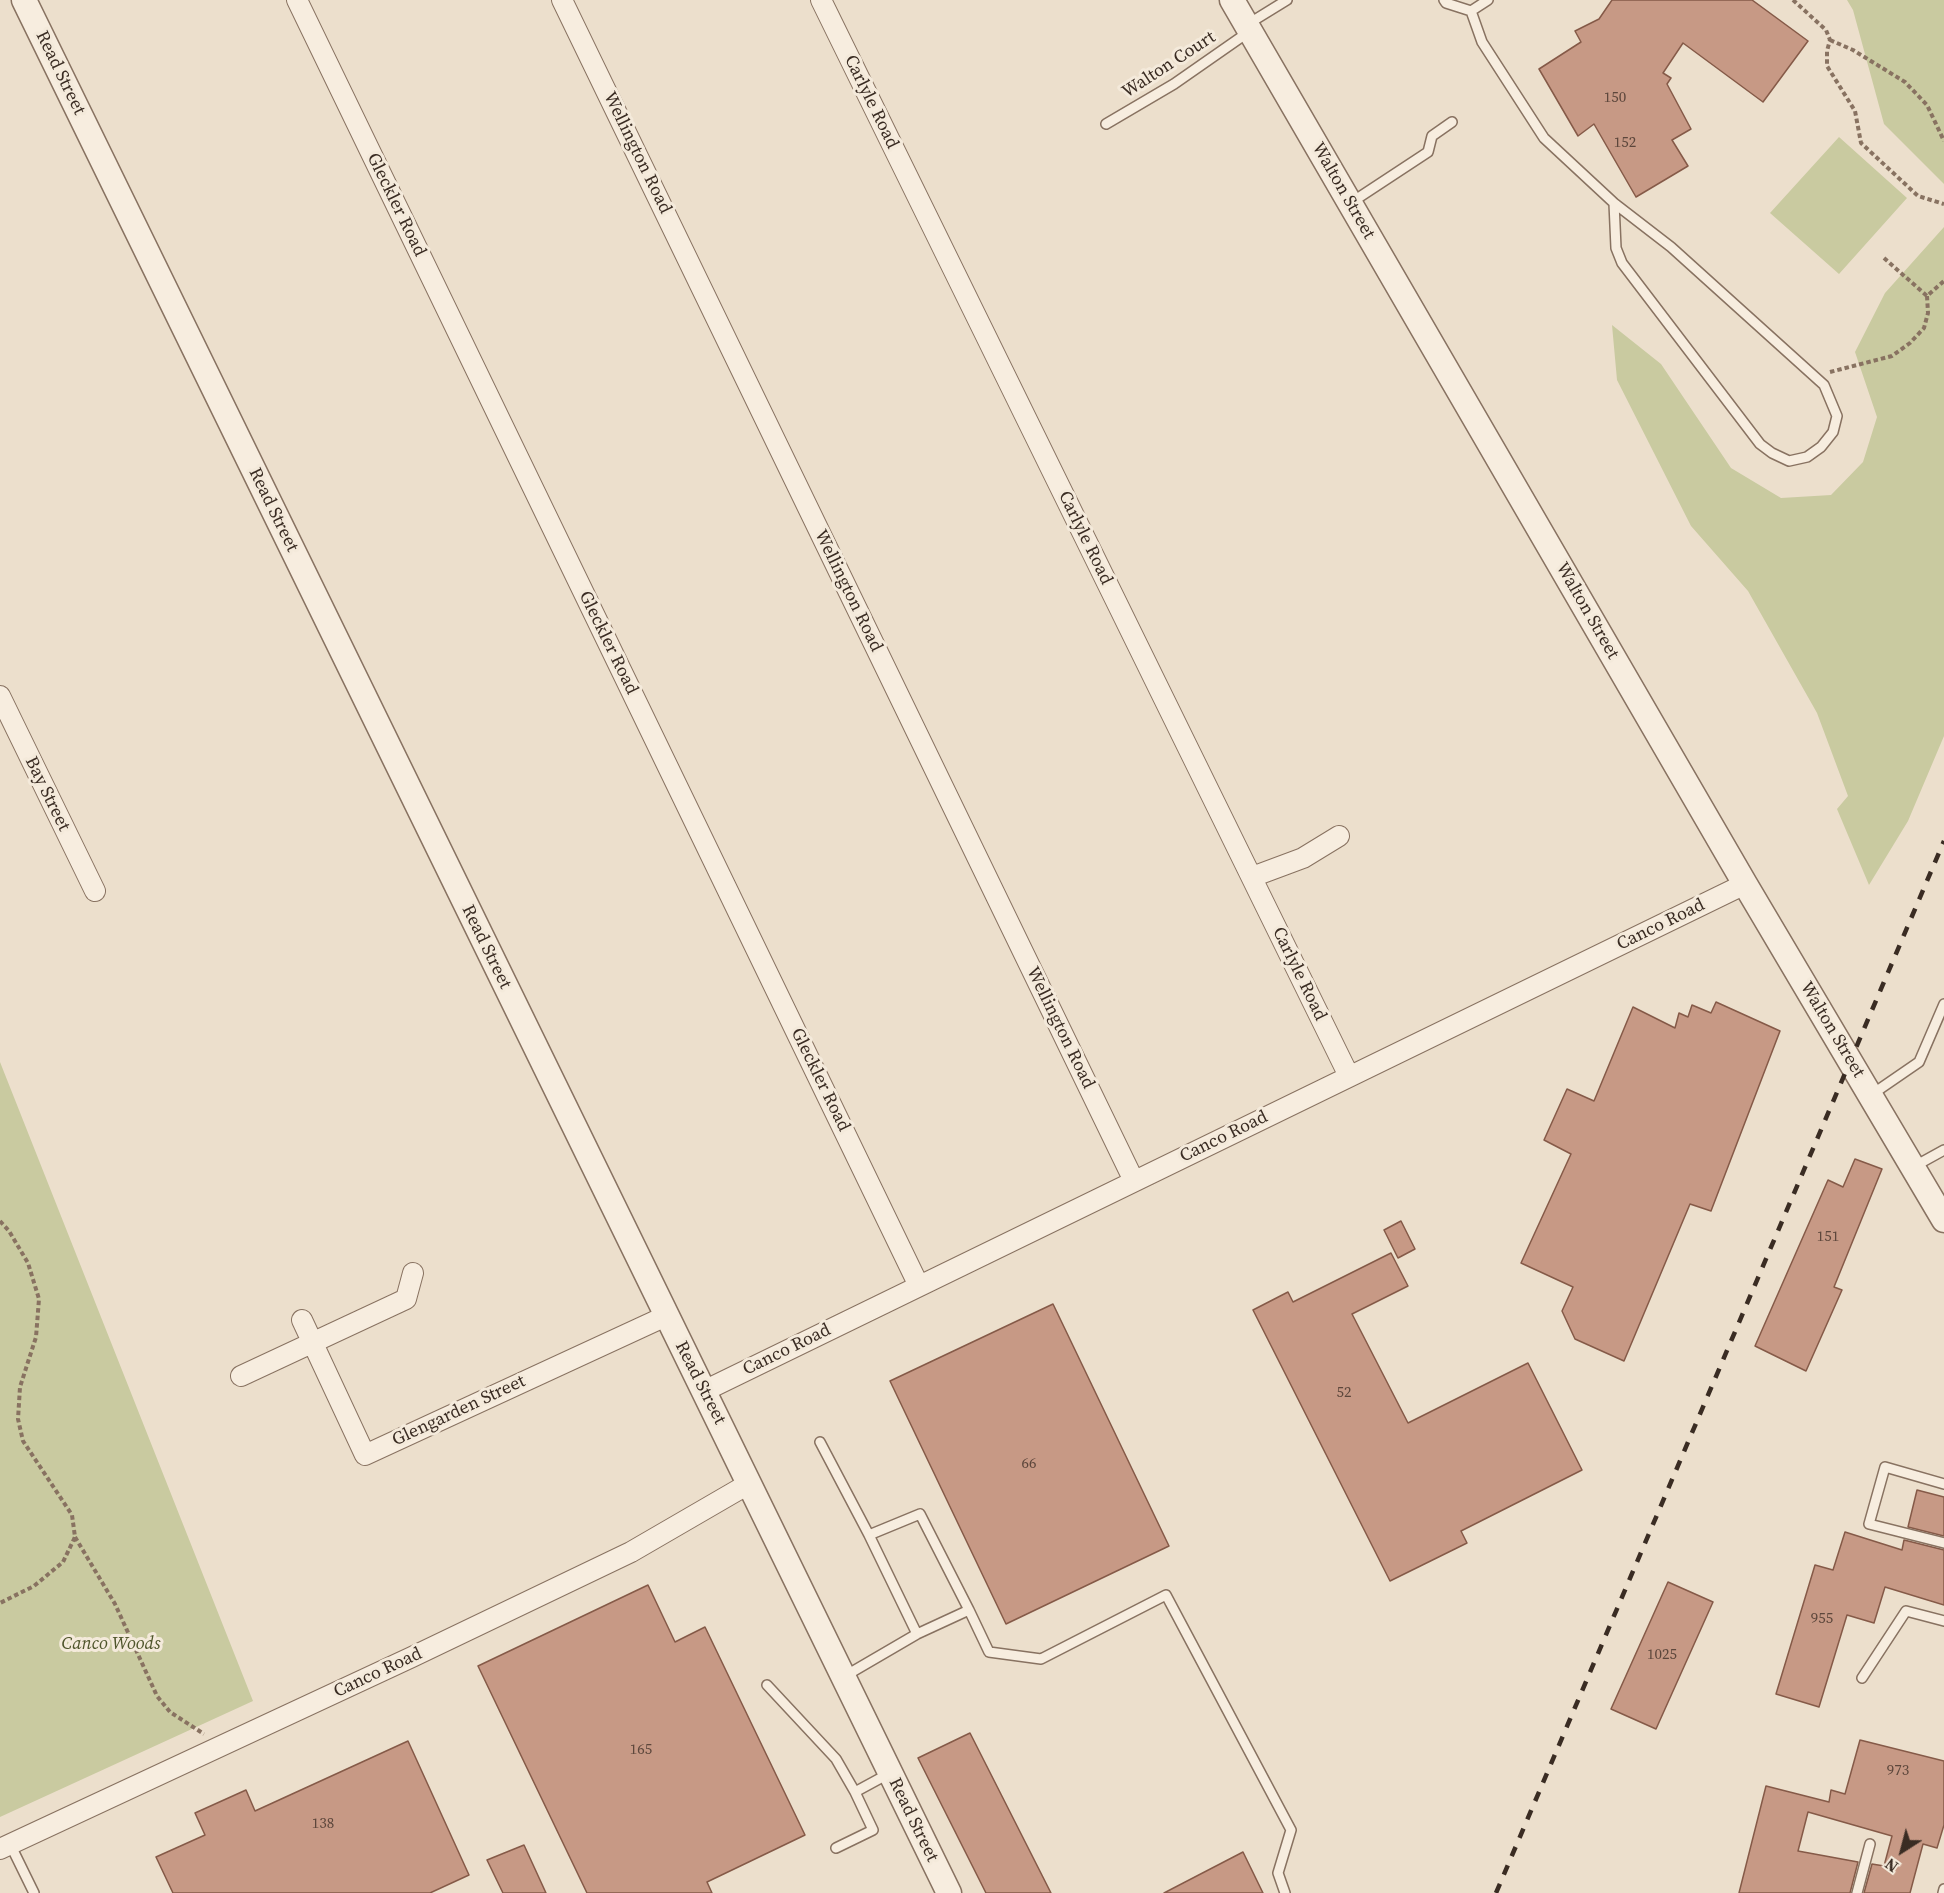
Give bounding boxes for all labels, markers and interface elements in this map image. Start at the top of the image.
street label: Walton Court [1118,27,1220,103]
street label: Read Street [30,28,90,118]
street label: Carlyle Road [839,52,903,152]
street label: Wellington Road [598,89,676,217]
house number: 150 [1604,89,1626,107]
house number: 152 [1614,134,1636,152]
street label: Walton Street [1307,139,1379,243]
street label: Gleckler Road [362,150,430,260]
street label: Read Street [243,465,303,555]
street label: Carlyle Road [1053,488,1117,588]
street label: Wellington Road [809,527,887,655]
street label: Walton Street [1551,559,1623,663]
street label: Gleckler Road [574,588,642,698]
street label: Bay Street [20,753,74,835]
street label: Canco Road [1614,894,1708,956]
street label: Read Street [456,902,516,992]
street label: Carlyle Road [1267,924,1331,1024]
street label: Wellington Road [1021,964,1099,1092]
street label: Walton Street [1795,978,1869,1082]
street label: Gleckler Road [786,1025,854,1135]
street label: Canco Road [1177,1106,1271,1168]
house number: 151 [1817,1228,1839,1246]
street label: Canco Road [740,1319,834,1381]
street label: Read Street [670,1338,730,1428]
street label: Glengarden Street [389,1371,529,1451]
house number: 52 [1337,1384,1351,1402]
house number: 66 [1022,1455,1036,1473]
house number: 955 [1811,1610,1833,1628]
park label: Canco Woods [62,1633,160,1655]
street label: Canco Road [330,1643,426,1703]
house number: 1025 [1647,1646,1677,1664]
house number: 165 [630,1741,652,1759]
house number: 973 [1887,1762,1909,1780]
street label: Read Street [883,1775,943,1865]
house number: 138 [312,1815,334,1833]
north arrow [1872,1821,1932,1881]
text: N [1880,1853,1903,1878]

